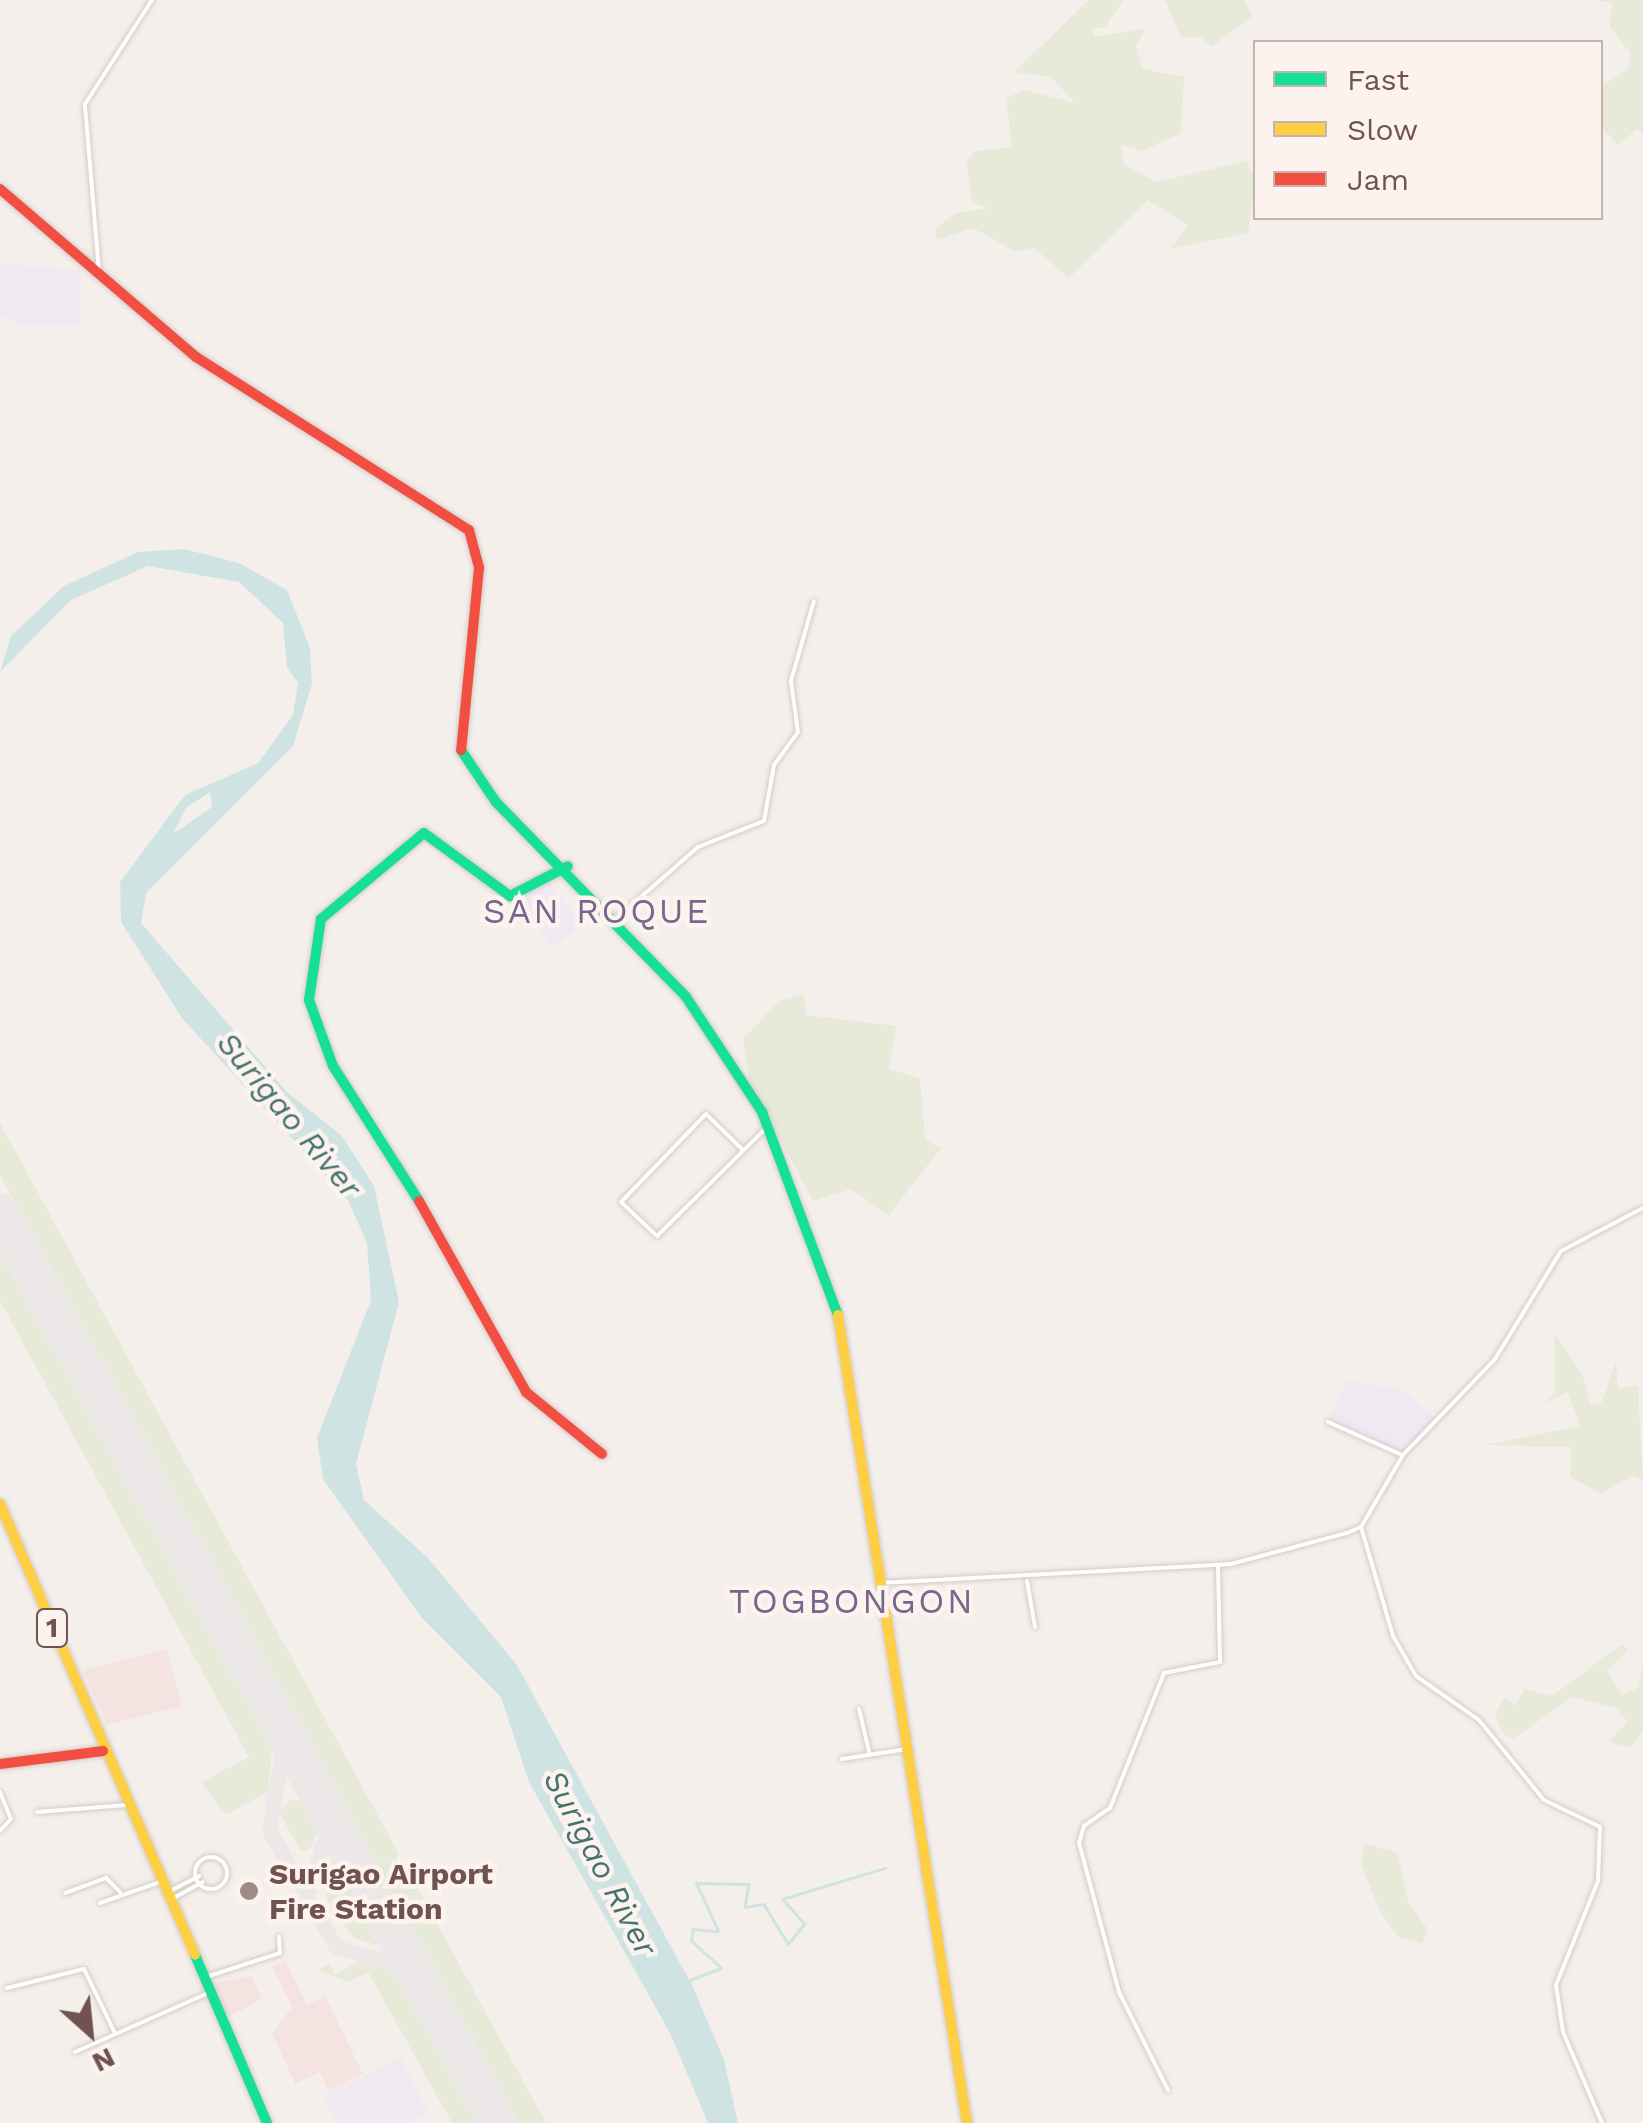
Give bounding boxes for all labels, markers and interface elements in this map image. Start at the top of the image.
legend [1253,40,1603,220]
text: Fast [1347,62,1409,97]
text: Slow [1347,112,1418,147]
text: Jam [1347,162,1409,197]
district label: SAN ROQUE [483,890,711,932]
water label: Surigao River [208,1024,370,1206]
district label: TOGBONGON [729,1580,975,1622]
road number: 1 [34,1605,70,1651]
water label: Surigao River [535,1764,665,1962]
place label: Surigao Airport Fire Station [269,1856,493,1926]
marker: Surigao Airport Fire Station [238,1880,260,1902]
north arrow [40,1983,140,2083]
text: N [87,2041,121,2080]

